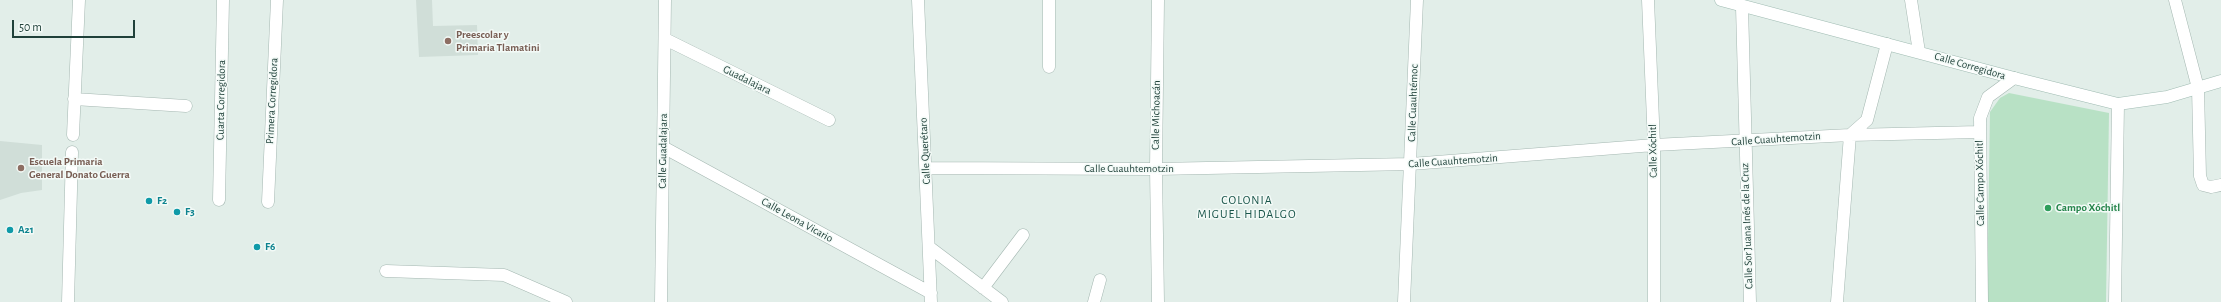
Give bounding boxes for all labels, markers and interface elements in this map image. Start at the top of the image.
scale bar [14,12,137,38]
text: 50 m [19,21,42,33]
place label: Preescolar y Primaria Tlamatini [456,28,540,54]
marker: Preescolar y Primaria Tlamatini [443,36,453,46]
street label: Calle Corregidora [1933,50,2007,82]
street label: Primera Corregidora [263,58,281,144]
street label: Cuarta Corregidora [214,60,228,140]
street label: Guadalajara [721,63,773,97]
street label: Calle Cuauhtémoc [1405,64,1421,142]
street label: Calle Michoacán [1149,80,1163,150]
street label: Calle Guadalajara [656,113,670,189]
street label: Calle Querétaro [917,117,933,185]
street label: Calle Xóchitl [1646,124,1660,178]
street label: Calle Cuauhtemotzin [1731,129,1821,149]
street label: Calle Campo Xóchitl [1973,140,1987,226]
street label: Calle Cuauhtemotzin [1408,151,1498,171]
place label: Escuela Primaria General Donato Guerra [29,155,130,181]
street label: Calle Cuauhtemotzin [1084,162,1174,176]
marker: Escuela Primaria General Donato Guerra [16,163,26,173]
street label: Calle Sor Juana Inés de la Cruz [1738,163,1756,289]
district label: COLONIA MIGUEL HIDALGO [1197,193,1297,221]
place label: F2 [157,194,167,208]
street label: Calle Leona Vicario [759,195,835,245]
marker: F2 [144,196,154,206]
place label: Campo Xóchitl [2056,201,2120,215]
marker: Campo Xóchitl [2043,203,2053,213]
place label: F3 [185,205,195,219]
marker: F3 [172,207,182,217]
place label: A21 [18,223,34,237]
marker: A21 [5,225,15,235]
place label: F6 [265,240,275,254]
marker: F6 [252,242,262,252]

